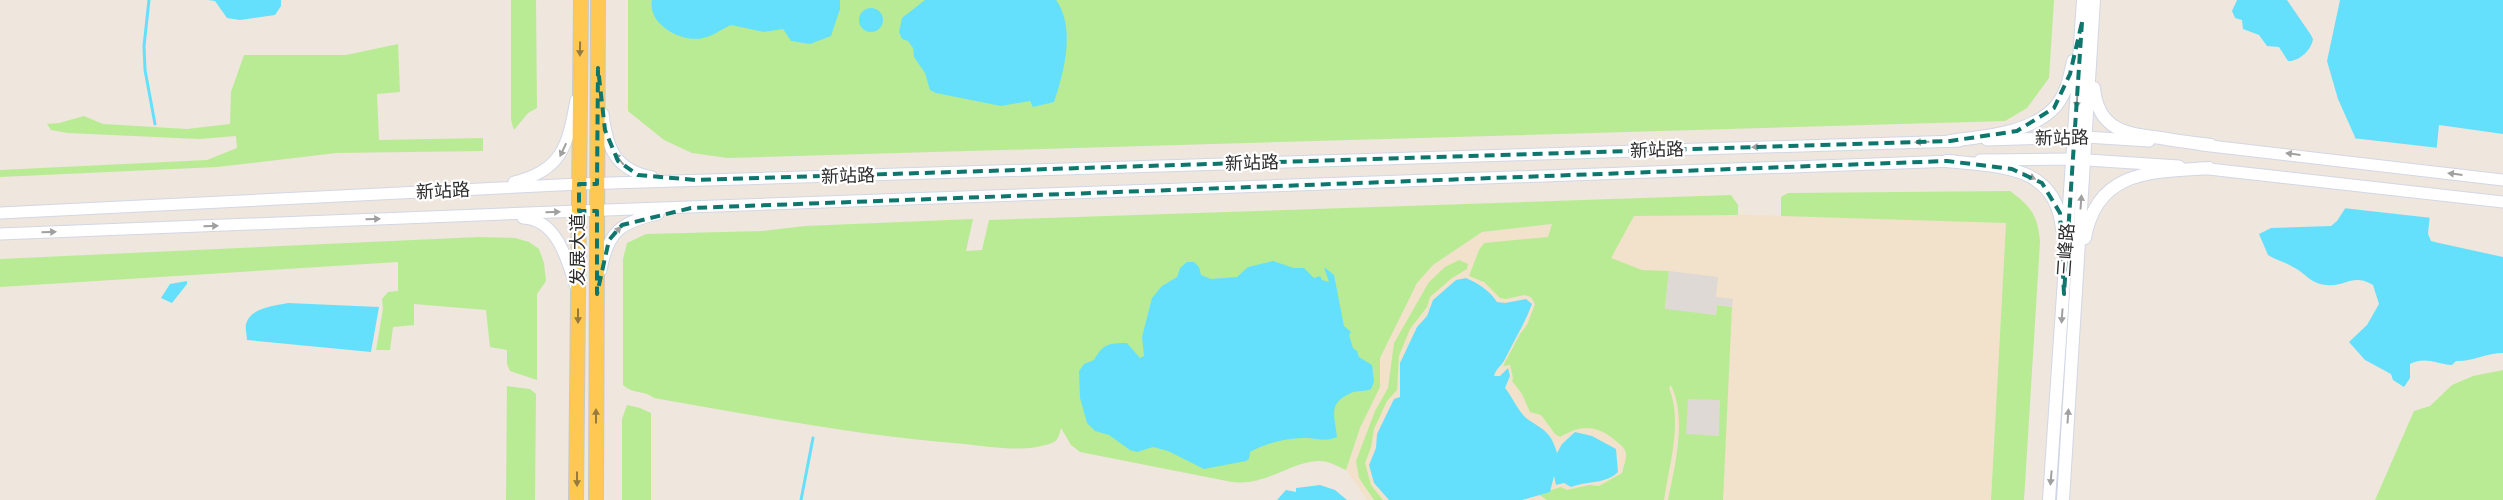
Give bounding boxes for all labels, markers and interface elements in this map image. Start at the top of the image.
one-way arrow [576,41,584,57]
one-way arrow [2072,93,2080,109]
street label: 新站路 [2035,127,2089,149]
street label: 新站路 [1630,138,1684,162]
one-way arrow [1913,138,1929,146]
one-way arrow [558,143,566,157]
one-way arrow [1751,143,1767,151]
one-way arrow [2285,150,2301,158]
street label: 新站路 [1225,151,1279,175]
one-way arrow [613,153,624,166]
street label: 新站路 [821,164,875,188]
one-way arrow [2446,170,2462,178]
one-way arrow [2022,173,2036,181]
street label: 新站路 [415,179,471,203]
one-way arrow [2078,194,2086,210]
one-way arrow [546,207,562,215]
street label: 发展大道 [567,214,589,286]
one-way arrow [366,215,382,223]
one-way arrow [203,221,219,229]
street label: 三峰路 [2053,222,2079,278]
one-way arrow [610,226,621,238]
one-way arrow [41,228,57,236]
one-way arrow [574,308,582,324]
one-way arrow [2058,308,2066,324]
one-way arrow [592,408,600,424]
one-way arrow [2064,408,2072,424]
one-way arrow [2047,470,2055,486]
one-way arrow [572,471,580,487]

